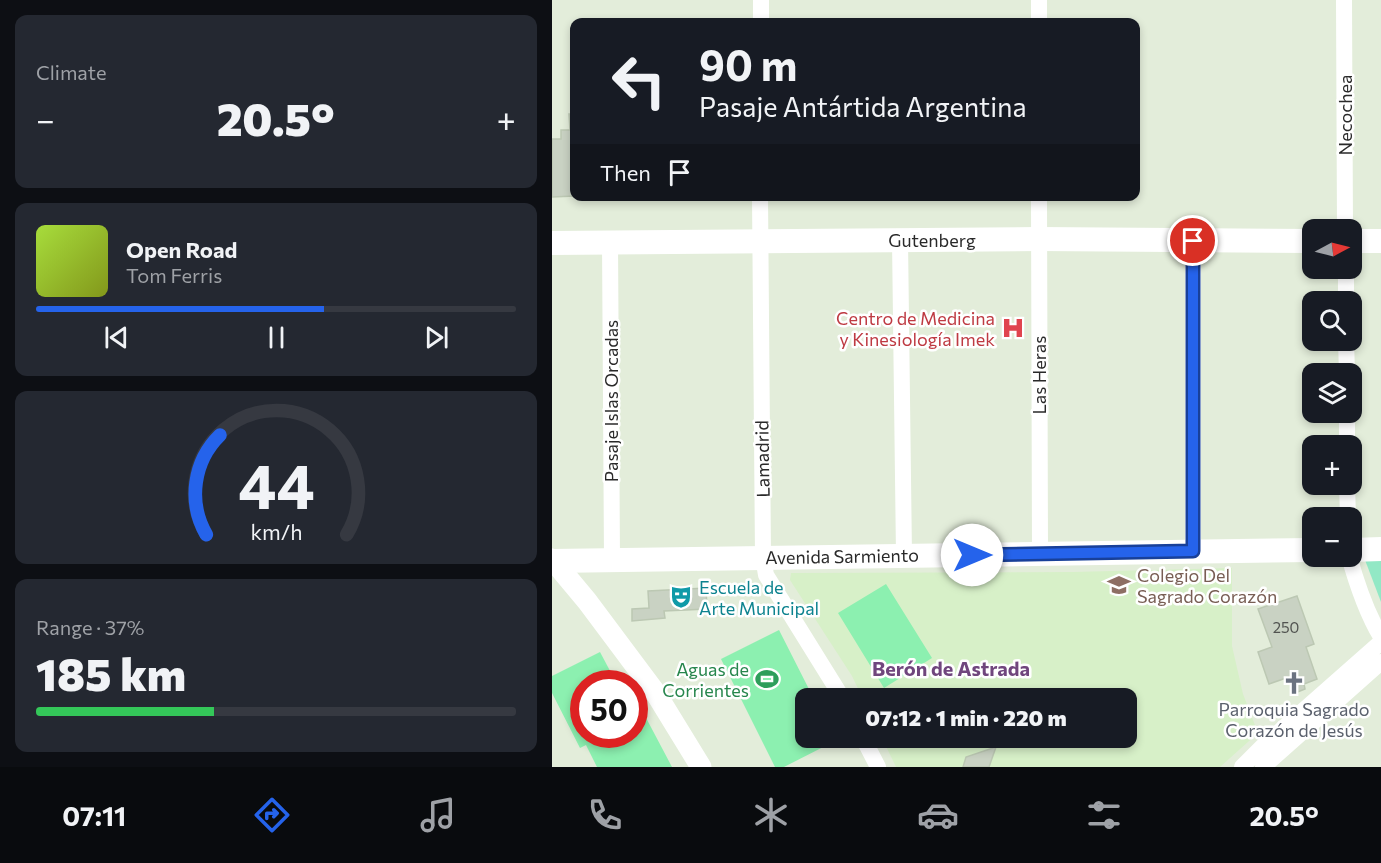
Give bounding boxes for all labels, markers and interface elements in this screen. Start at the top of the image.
text: 90 m [699,38,798,90]
icon: left [600,42,678,120]
text: Climate [36,60,106,84]
street label: Necochea [1334,75,1356,155]
text: 20.5° [217,90,335,145]
text: Pasaje Antártida Argentina [699,90,1027,123]
text: − [36,98,55,139]
text: + [497,98,516,139]
icon: arrive [663,156,696,189]
text: Then [600,159,651,186]
pin [1167,215,1218,266]
north arrow [1302,219,1362,279]
map controls [1302,219,1362,567]
icon: arrive [1176,224,1209,257]
street label: Gutenberg [888,229,976,251]
text: Open Road [126,236,237,263]
text: Tom Ferris [126,263,222,287]
button: search [1302,291,1362,351]
place label: Centro de Medicina y Kinesiología Imek [836,307,995,350]
hospital icon: Centro de Medicina y Kinesiología Imek [1000,315,1026,341]
street label: Pasaje Islas Orcadas [600,320,622,482]
icon: previous [100,321,133,354]
icon: pause [260,321,293,354]
icon: next [420,321,453,354]
street label: Las Heras [1028,336,1050,414]
button: layers [1302,363,1362,423]
street label: Lamadrid [750,420,774,498]
button: + [1302,435,1362,495]
text: 44 [238,446,314,522]
button: − [1302,507,1362,567]
text: km/h [250,518,302,544]
position arrow [940,523,1004,587]
street label: Avenida Sarmiento [765,544,919,568]
place label: Colegio Del Sagrado Corazón [1137,564,1277,607]
school or university icon: Colegio Del Sagrado Corazón [1106,572,1132,598]
place label: Escuela de Arte Municipal [699,576,819,619]
theatre icon: Escuela de Arte Municipal [668,584,694,610]
text: Range · 37% [36,615,144,639]
house number: 250 [1273,618,1299,636]
text: 185 km [36,645,186,700]
district label: Berón de Astrada [872,656,1030,680]
place label: Aguas de Corrientes [662,658,749,701]
sports icon: Aguas de Corrientes [754,666,780,692]
speed limit sign: 50 [570,670,648,748]
church icon: Parroquia Sagrado Corazón de Jesús [1281,670,1307,696]
place label: Parroquia Sagrado Corazón de Jesús [1219,698,1369,741]
text: 07:12 · 1 min · 220 m [865,704,1067,731]
icon: directions [251,794,293,836]
icon: music [417,794,459,836]
icon: phone [584,794,626,836]
icon: climate [750,794,792,836]
icon: car [917,794,959,836]
icon: filters [1083,794,1125,836]
text: 07:11 [62,799,126,832]
text: 20.5° [1249,799,1319,832]

